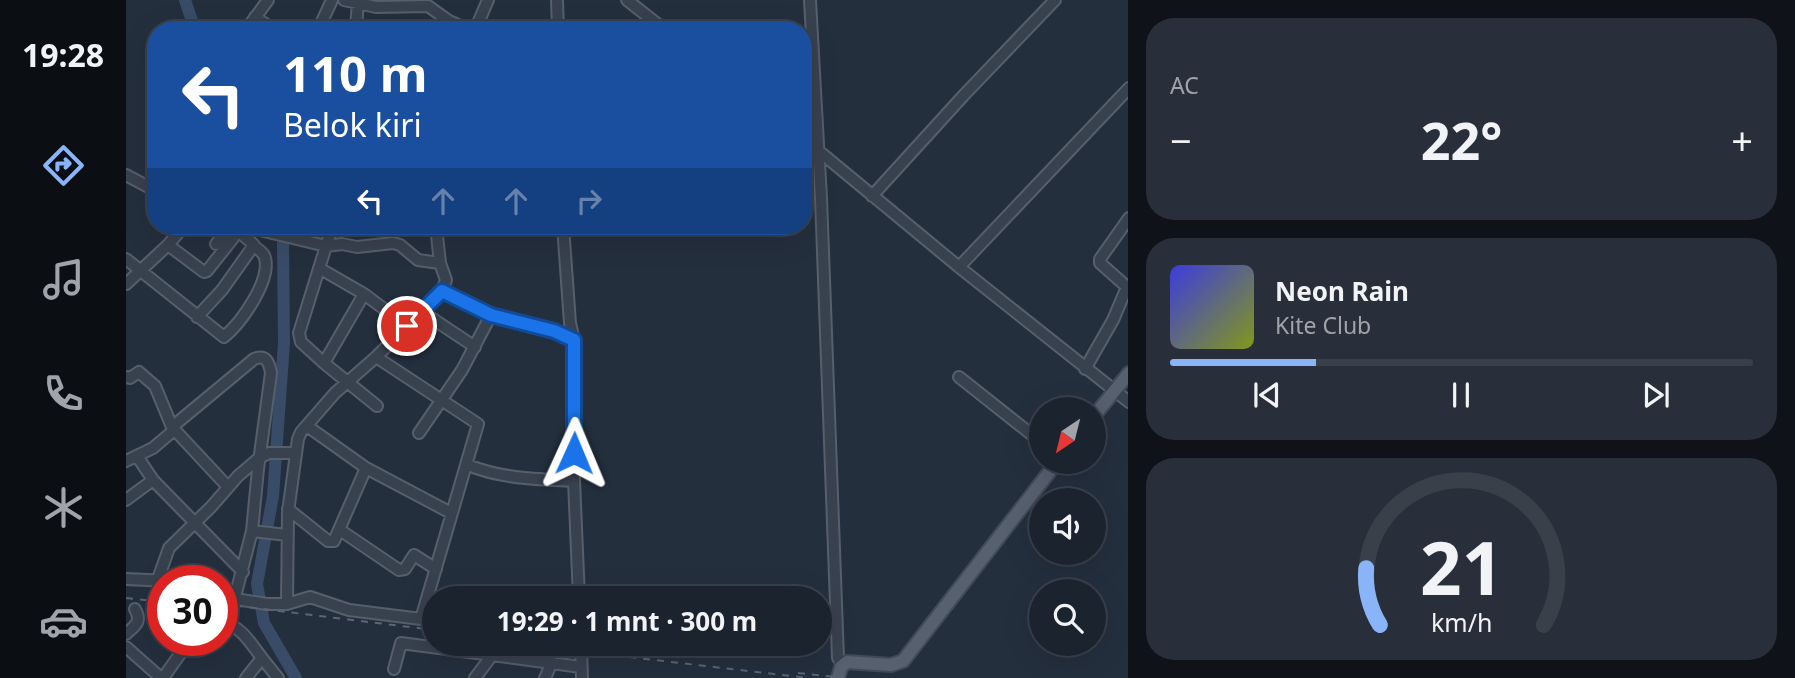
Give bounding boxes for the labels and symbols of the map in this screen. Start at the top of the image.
pin [377,296,437,356]
north arrow [1029,397,1106,474]
position arrow [537,416,611,490]
speed limit sign: 30 [147,565,238,656]

